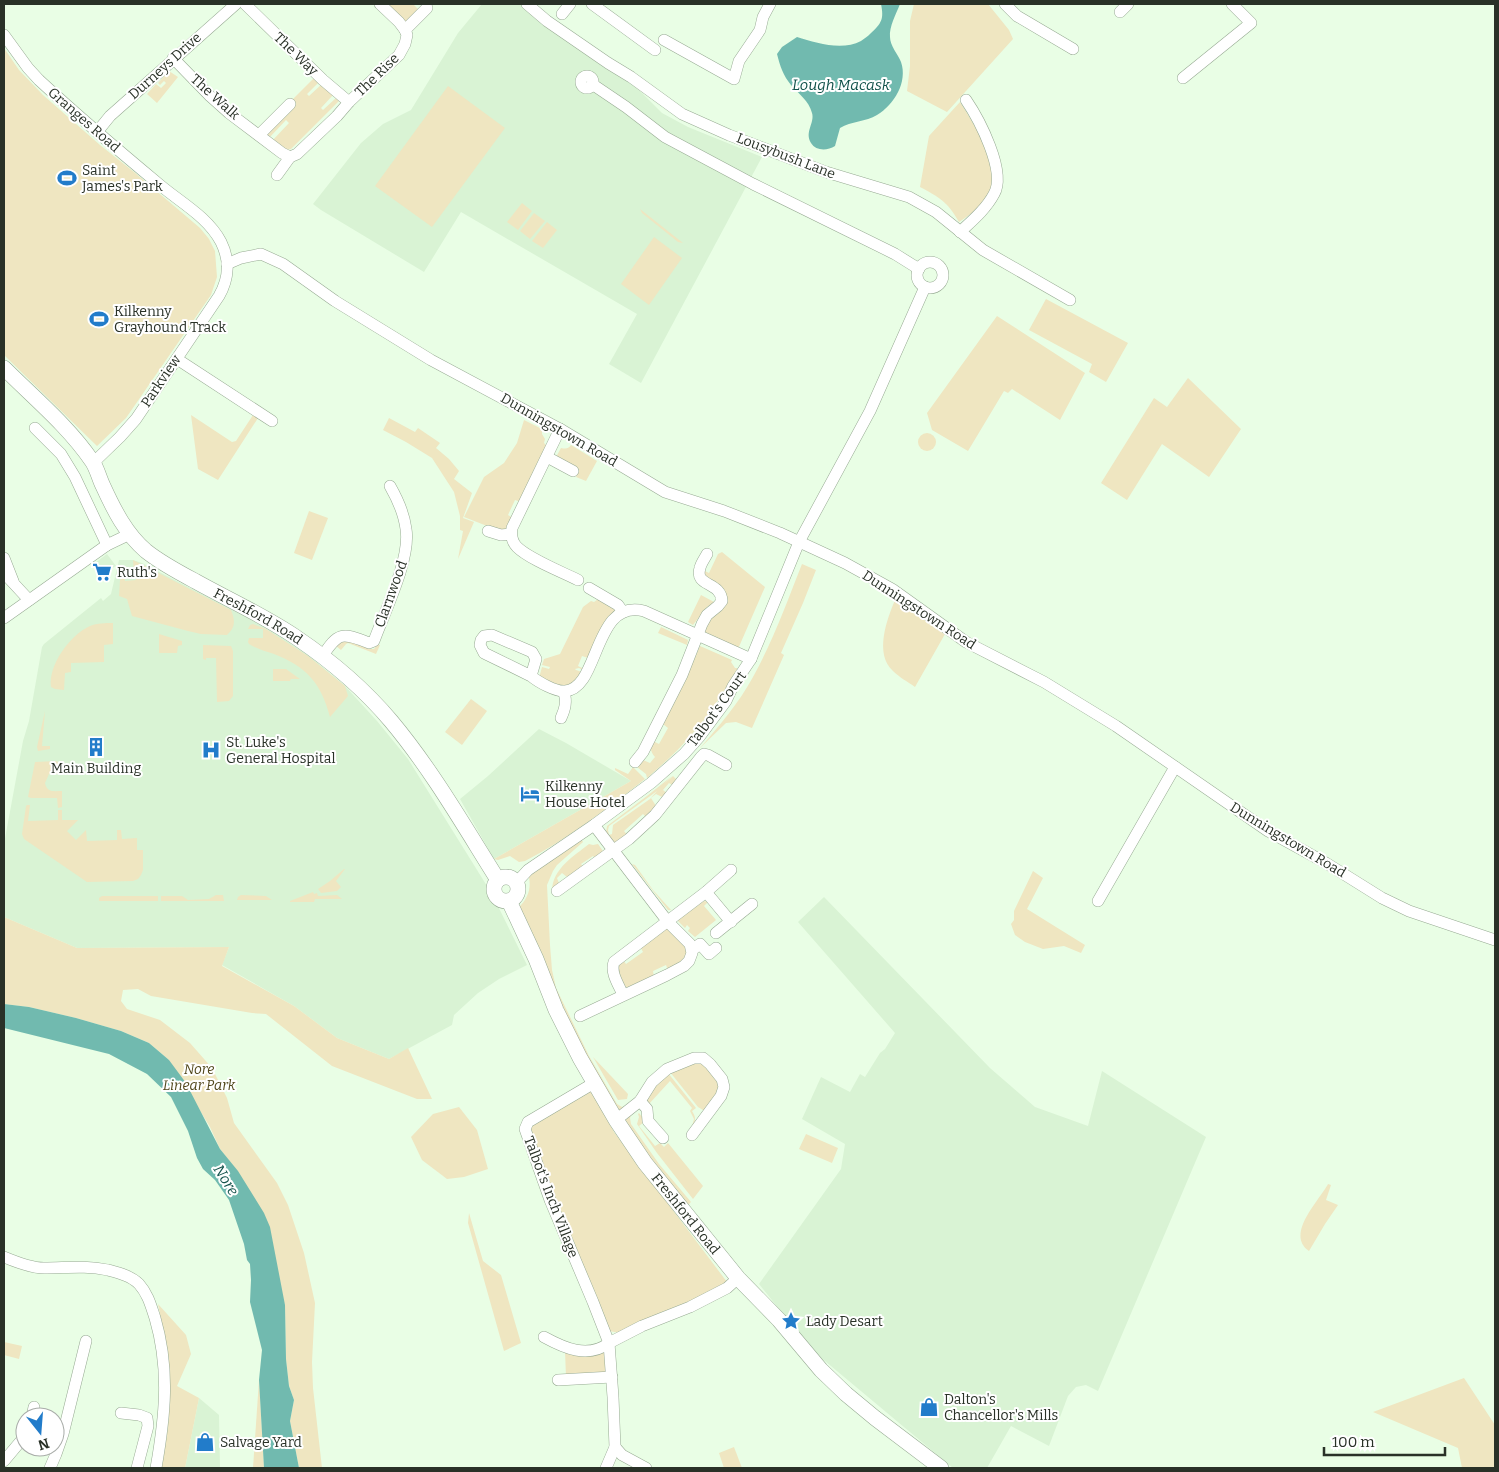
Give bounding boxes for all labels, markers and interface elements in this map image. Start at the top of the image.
street label: Durneys Drive [125,29,205,103]
street label: The Way [270,29,322,80]
street label: The Rise [351,50,403,100]
street label: The Walk [187,71,243,123]
water label: Lough Macask [792,76,891,94]
street label: Granges Road [44,84,124,156]
street label: Lousybush Lane [734,129,838,183]
place label: Saint James's Park [81,162,163,195]
sports icon: Saint James's Park [56,167,78,189]
place label: Kilkenny Grayhound Track [114,303,226,336]
sports icon: Kilkenny Grayhound Track [88,308,110,330]
street label: Parkview [137,351,185,410]
street label: Dunningstown Road [498,390,620,470]
street label: Clarnwood [371,558,411,630]
supermarket icon: Ruth's [91,561,113,583]
place label: Ruth's [117,564,157,581]
street label: Dunningstown Road [859,567,979,653]
street label: Freshford Road [211,584,306,648]
street label: Talbot's Court [684,668,750,750]
place label: St. Luke's General Hospital [226,734,335,767]
building icon: Main Building [85,736,107,758]
hospital icon: St. Luke's General Hospital [200,739,222,761]
place label: Main Building [51,760,141,777]
place label: Kilkenny House Hotel [545,778,625,811]
hotel icon: Kilkenny House Hotel [519,783,541,805]
street label: Dunningstown Road [1227,799,1349,881]
park label: Nore Linear Park [163,1061,236,1094]
street label: Talbot's Inch Village [520,1134,582,1260]
water label: Nore [210,1161,243,1199]
street label: Freshford Road [648,1170,724,1258]
place icon: Lady Desart [780,1310,802,1332]
place label: Lady Desart [806,1313,883,1330]
place label: Dalton's Chancellor's Mills [944,1391,1058,1424]
shop icon: Dalton's Chancellor's Mills [918,1396,940,1418]
north arrow [15,1407,65,1457]
scale bar [1324,1424,1445,1456]
shop icon: Salvage Yard [194,1431,216,1453]
text: 100 m [1332,1433,1375,1451]
text: N [36,1434,51,1454]
place label: Salvage Yard [220,1434,302,1451]

